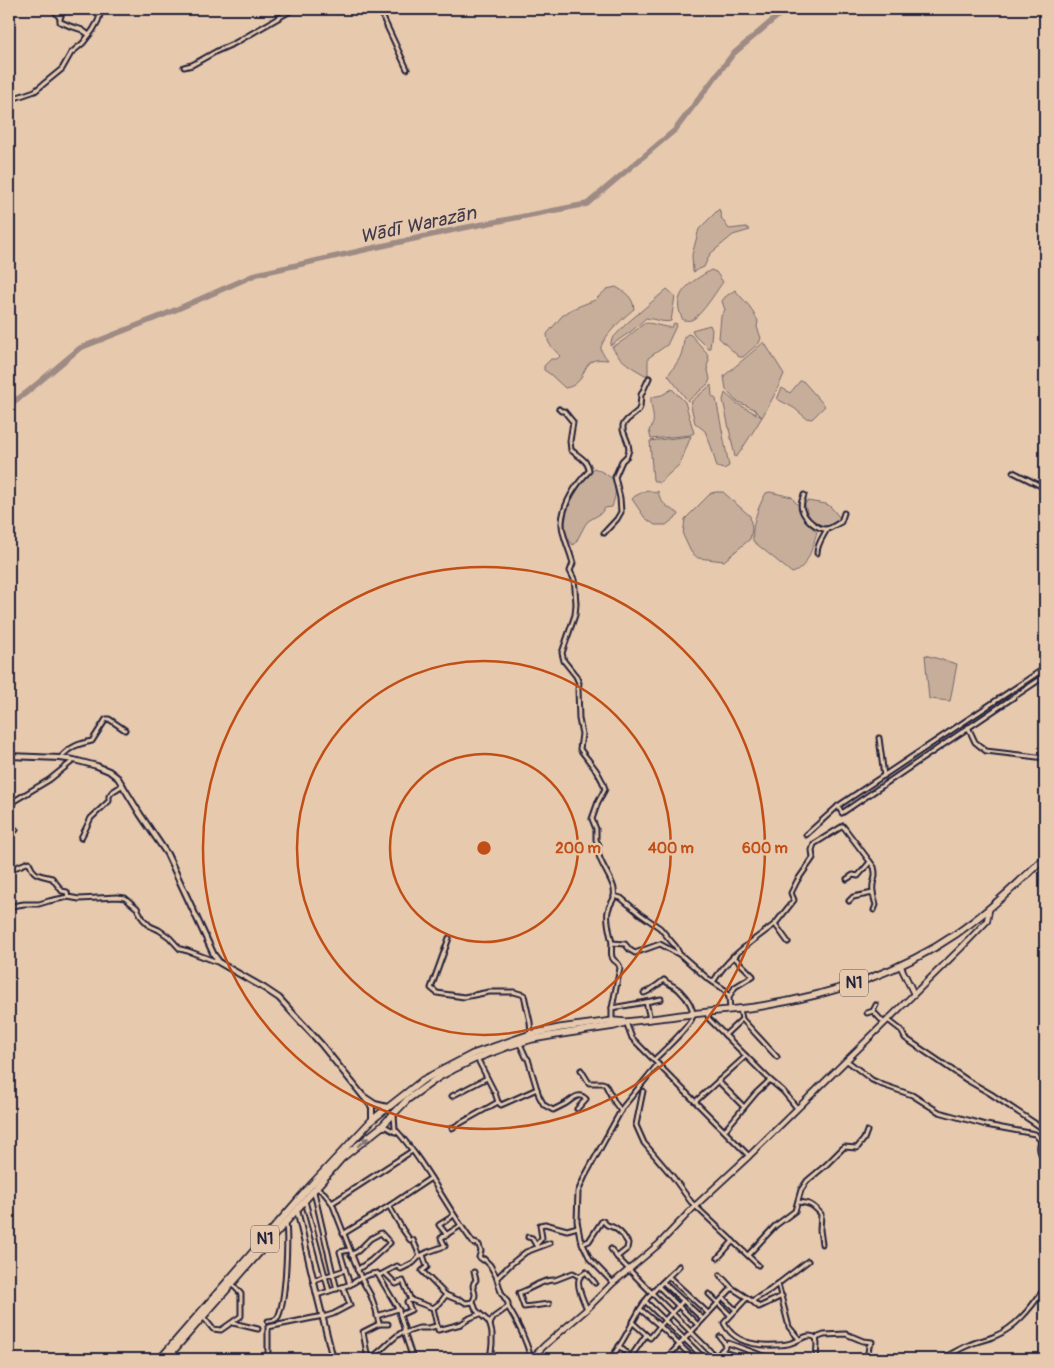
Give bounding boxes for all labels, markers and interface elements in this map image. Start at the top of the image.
water label: Wādī Warazān [358,201,479,249]
centre of rings [475,839,493,857]
text: 200 m [555,839,601,858]
text: 400 m [648,839,694,858]
text: 600 m [742,839,788,858]
road number: N1 [840,970,868,996]
one-way arrow [356,1136,369,1147]
road number: N1 [251,1226,279,1252]

